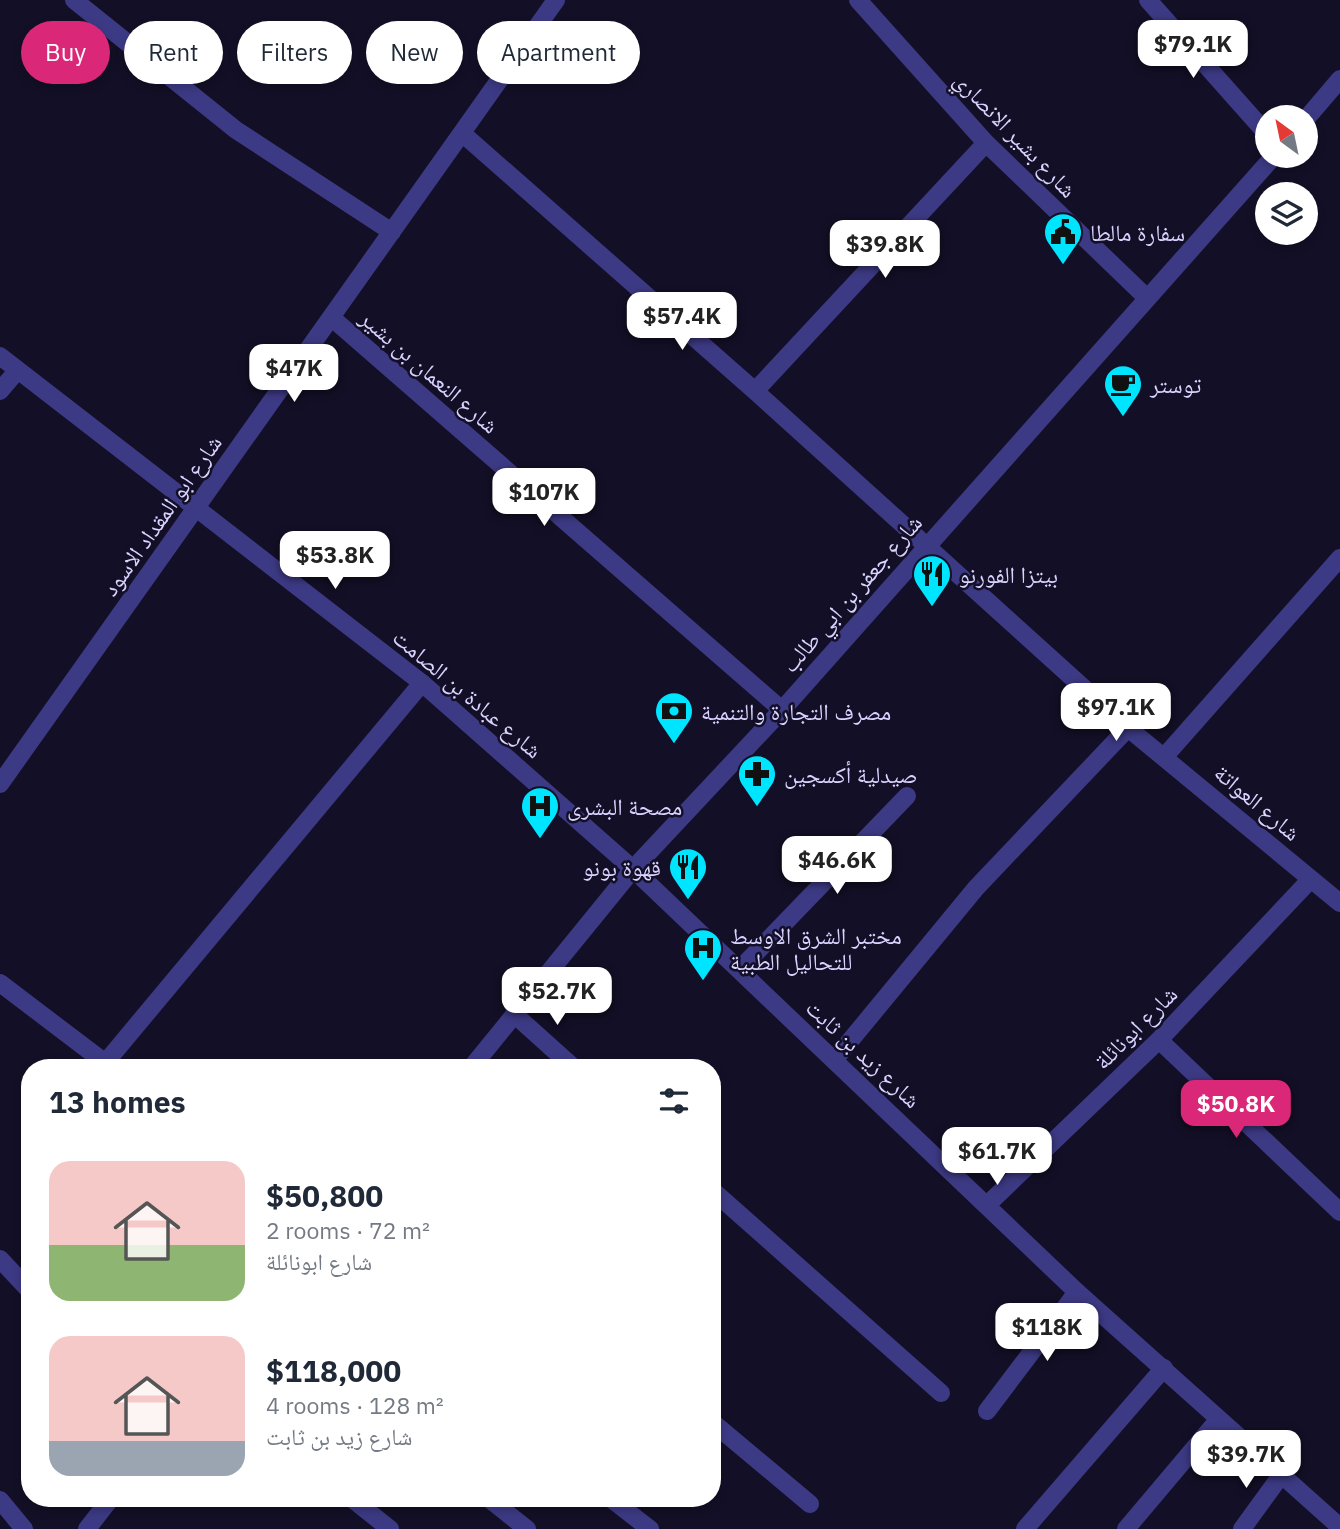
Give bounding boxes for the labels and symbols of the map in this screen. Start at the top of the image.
pin: $79.1K [1136,20,1250,80]
street label: شارع بشير الانصاري [945,65,1084,207]
north arrow [1255,105,1318,168]
public building icon: سفارة مالطا [1042,211,1084,266]
place label: سفارة مالطا [1090,217,1185,247]
pin: $39.8K [828,220,942,280]
pin: $57.4K [625,292,739,352]
street label: شارع النعمان بن بشير [353,302,506,440]
pin: $47K [253,344,335,404]
cafe icon: توستر [1102,363,1144,418]
place label: توستر [1149,369,1202,399]
street label: شارع ابو المقداد الاسود [94,429,229,602]
pin: $107K [495,468,593,528]
street label: شارع جعفر بن ابي طالب [774,508,932,681]
pin: $53.8K [278,532,392,591]
restaurant icon: بيتزا الفورنو [911,553,953,608]
place label: بيتزا الفورنو [959,559,1058,589]
street label: شارع عبادة بن الصامت [386,622,549,765]
pin: $97.1K [1059,684,1173,743]
bank icon: مصرف التجارة والتنمية [653,690,695,745]
place label: مصرف التجارة والتنمية [701,696,891,726]
pharmacy icon: صيدلية أكسجين [736,753,778,808]
street label: شارع العواتة [1208,757,1307,848]
place label: صيدلية أكسجين [784,759,918,789]
hospital icon: مصحة البشرى [519,785,561,840]
place label: مصحة البشرى [567,791,682,821]
pin: $46.6K [780,836,894,896]
restaurant icon: قهوة بونو [667,846,709,901]
place label: قهوة بونو [583,852,661,882]
place label: مختبر الشرق الاوسط للتحاليل الطبية [730,920,902,976]
hospital icon: مختبر الشرق الاوسط للتحاليل الطبية [682,927,724,982]
pin: $52.7K [500,968,614,1027]
street label: شارع ابونائلة [1087,979,1184,1076]
street label: شارع زيد بن ثابت [800,992,928,1115]
pin: $50.8K [1179,1080,1293,1140]
pin: $61.7K [940,1128,1054,1187]
pin: $118K [998,1304,1096,1363]
pin: $39.7K [1189,1430,1303,1490]

